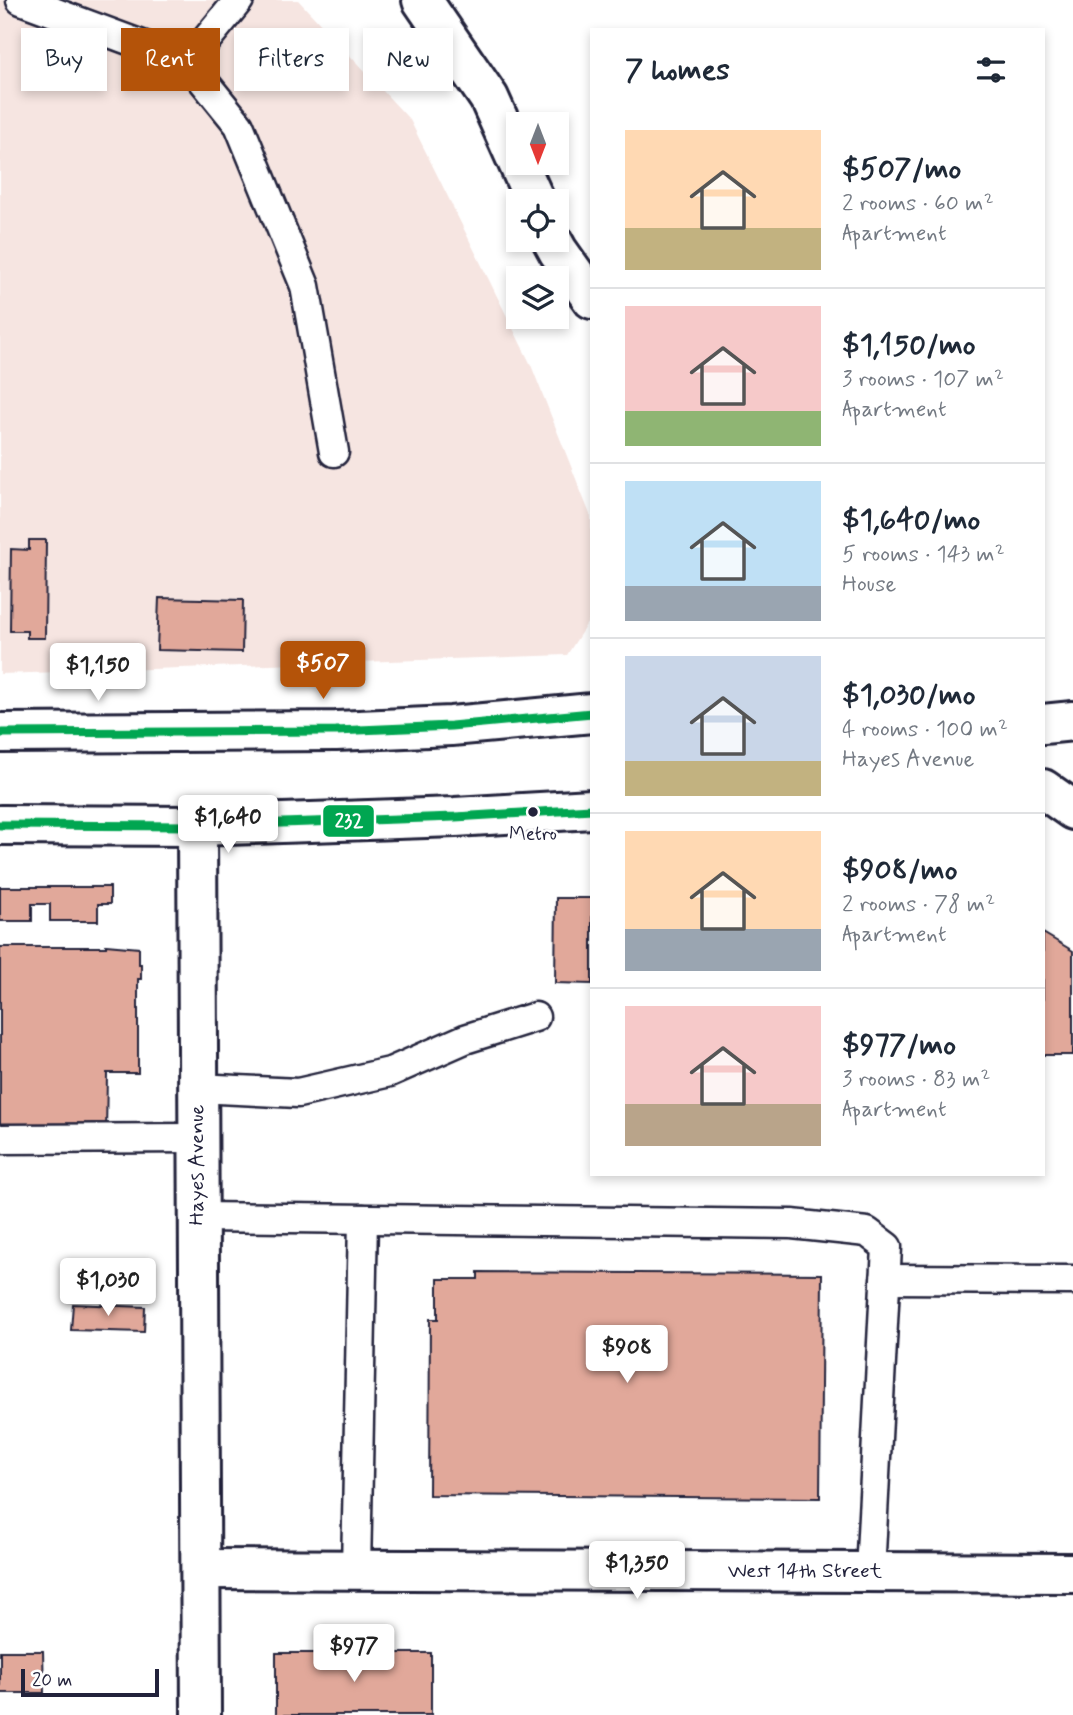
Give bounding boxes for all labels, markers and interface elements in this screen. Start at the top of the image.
chip: Buy [21,28,107,91]
chip: Rent [121,28,220,91]
chip: Filters [234,28,349,91]
chip: New [363,28,453,91]
text: 7 homes [625,51,730,90]
icon: filters [972,51,1010,89]
north arrow [506,112,569,175]
map controls [506,112,569,329]
text: $507/mo [842,150,961,189]
icon: home [681,158,765,242]
button: locate [506,189,569,252]
text: 2 rooms · 60 m² [842,189,994,219]
text: Apartment [842,219,947,249]
button: layers [506,266,569,329]
text: $1,150/mo [842,326,976,365]
icon: home [681,334,765,418]
text: 3 rooms · 107 m² [842,365,1004,395]
text: Apartment [842,395,947,425]
text: $1,640/mo [842,501,980,540]
icon: home [681,509,765,593]
text: 5 rooms · 143 m² [842,540,1005,570]
text: House [842,570,896,600]
pin: $507 [282,642,364,701]
pin: $1,150 [41,644,155,703]
text: $507 [296,649,350,679]
text: $1,150 [66,651,130,681]
text: $1,030/mo [842,676,976,715]
icon: home [681,684,765,768]
text: 4 rooms · 100 m² [842,715,1008,745]
text: Hayes Avenue [842,745,974,775]
pin: $1,640 [171,796,285,855]
text: $1,640 [194,803,262,833]
line badge: 232 [322,804,375,838]
marker: Metro [526,805,540,819]
text: 232 [335,809,364,834]
place label: Metro [509,822,557,847]
text: $908/mo [842,851,958,890]
icon: home [681,859,765,943]
text: 2 rooms · 78 m² [842,890,995,920]
text: Apartment [842,920,947,950]
text: $977/mo [842,1026,956,1065]
icon: home [681,1034,765,1118]
text: 3 rooms · 83 m² [842,1065,990,1095]
text: Apartment [842,1095,947,1125]
street label: Hayes Avenue [183,1104,211,1225]
pin: $1,030 [51,1258,165,1318]
text: $1,030 [76,1266,140,1296]
pin: $908 [586,1326,668,1385]
text: $908 [602,1333,652,1363]
pin: $1,350 [580,1542,694,1601]
text: $1,350 [605,1549,669,1579]
street label: West 14th Street [728,1557,883,1585]
pin: $977 [313,1624,395,1684]
text: $977 [329,1632,379,1662]
scale bar [21,1666,159,1698]
text: 20 m [32,1668,72,1693]

